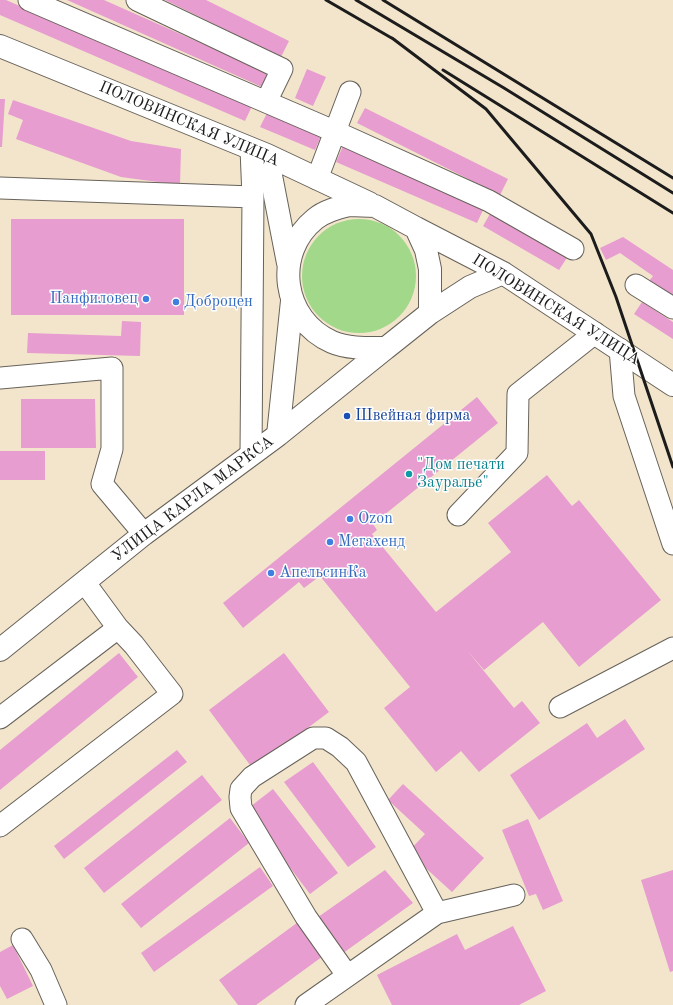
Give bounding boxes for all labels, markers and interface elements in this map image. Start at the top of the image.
street label: ПОЛОВИНСКАЯ УЛИЦА [96,77,282,171]
street label: ПОЛОВИНСКАЯ УЛИЦА [468,250,644,370]
place label: Панфиловец [50,289,138,309]
place label: Доброцен [184,292,253,312]
marker: Панфиловец [141,294,151,304]
marker: Доброцен [171,297,181,307]
place label: Швейная фирма [355,406,470,426]
marker: Швейная фирма [342,411,352,421]
street label: УЛИЦА КАРЛА МАРКСА [108,432,278,566]
place label: "Дом печати Зауралье" [417,455,505,493]
marker: "Дом печати Зауралье" [404,469,414,479]
place label: Ozon [358,509,393,529]
marker: Ozon [345,514,355,524]
place label: Мегахенд [338,532,405,552]
marker: Мегахенд [325,537,335,547]
place label: АпельсинКа [279,563,367,583]
marker: АпельсинКа [266,568,276,578]

